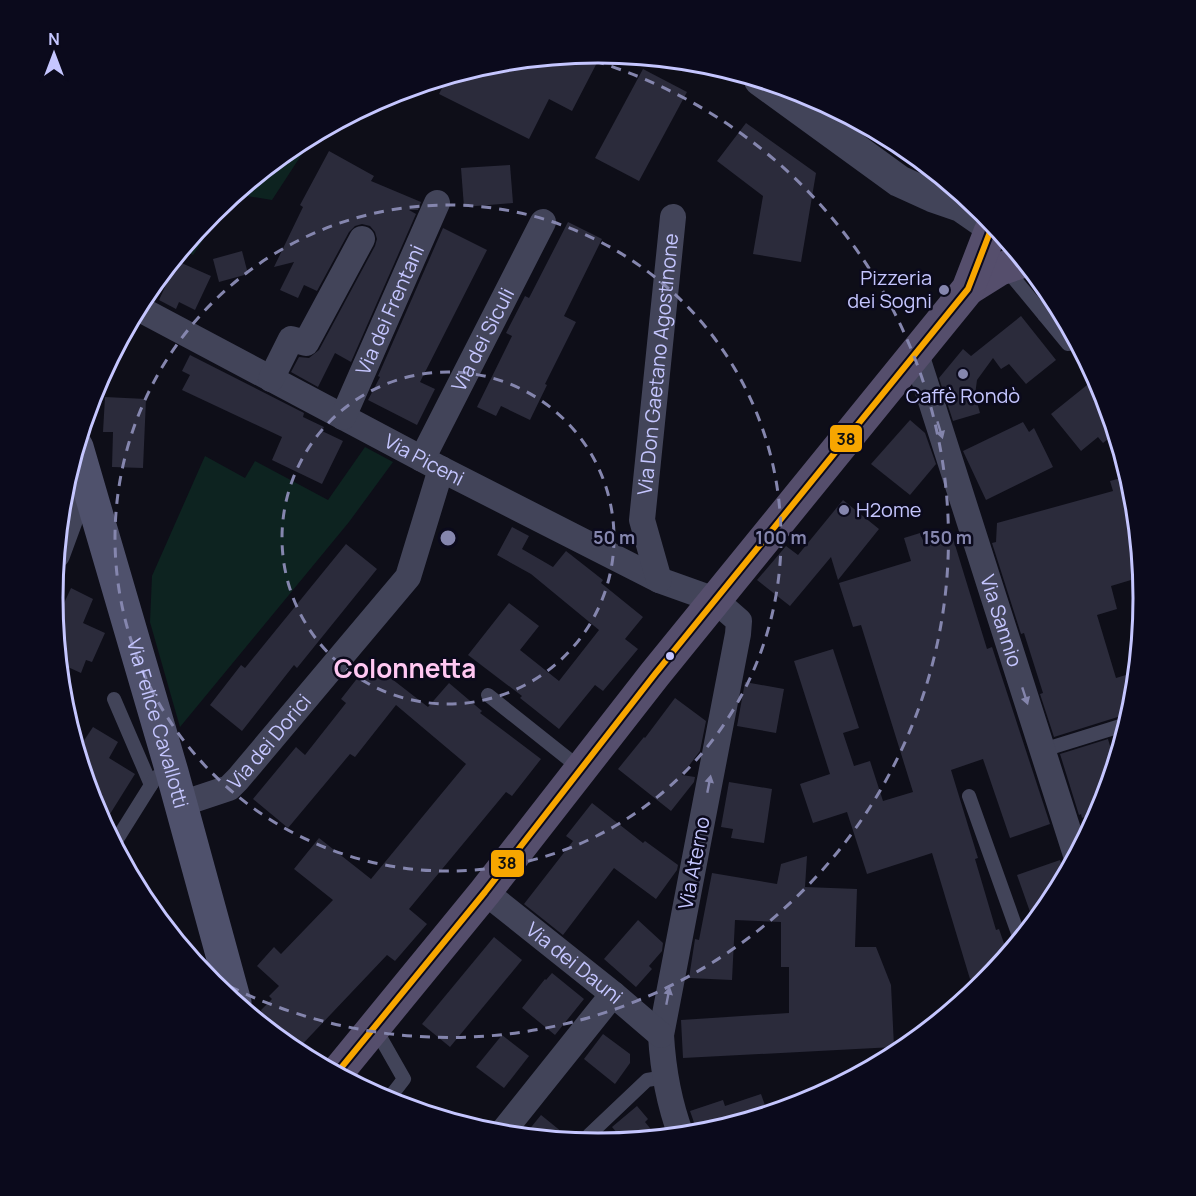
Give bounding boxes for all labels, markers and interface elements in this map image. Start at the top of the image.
north arrow [24,24,84,84]
text: N [48,28,60,50]
street label: Via Don Gaetano Agostinone [631,232,684,496]
street label: Via dei Frentani [349,240,430,379]
place label: Pizzeria dei Sogni [847,264,932,314]
street label: Via dei Siculi [445,283,520,396]
marker: Pizzeria dei Sogni [937,283,951,297]
marker: Caffè Rondò [956,367,970,381]
place label: Caffè Rondò [906,382,1020,409]
one-way arrow [936,421,945,439]
line badge: 38 [829,424,863,453]
street label: Via Piceni [380,427,469,492]
text: 38 [836,428,856,450]
place label: H2ome [856,496,922,523]
marker: H2ome [837,503,851,517]
text: 50 m [593,525,635,549]
text: 100 m [755,525,807,549]
text: 150 m [922,525,972,549]
centre of rings [438,528,458,548]
street label: Via Sannio [974,571,1029,670]
street label: Via Felice Cavallotti [121,635,195,811]
district label: Colonnetta [334,650,476,686]
unlabelled marker [664,650,676,662]
one-way arrow [1021,687,1030,705]
street label: Via dei Dorici [221,688,317,795]
one-way arrow [705,774,714,793]
street label: Via Aterno [671,814,716,912]
line badge: 38 [490,849,525,878]
text: 38 [497,852,517,874]
street label: Via dei Dauni [520,916,629,1010]
one-way arrow [664,987,673,1006]

